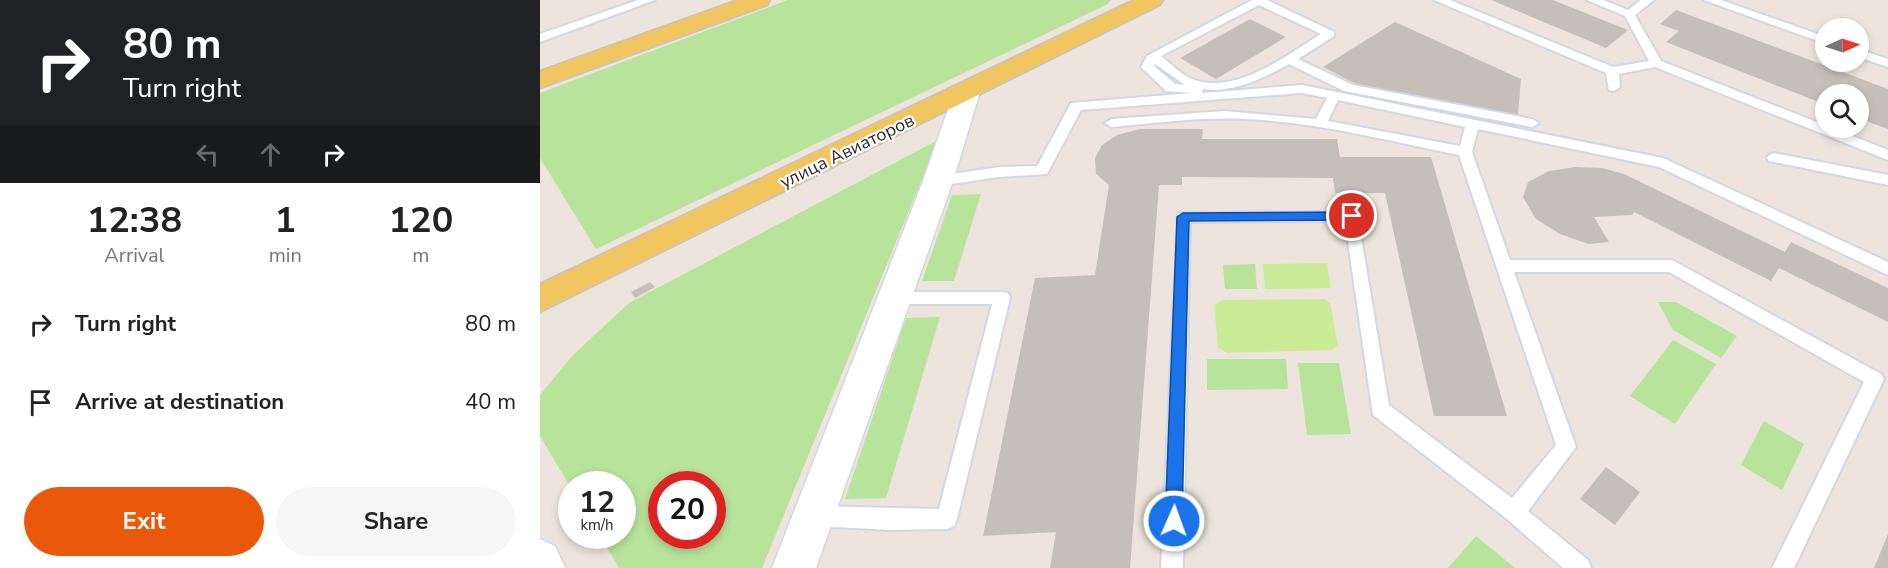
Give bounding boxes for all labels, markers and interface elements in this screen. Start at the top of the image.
text: 80 m [123,16,222,73]
north arrow [1815,18,1869,72]
map controls [1815,18,1869,138]
icon: right [24,24,102,102]
text: Turn right [123,70,241,107]
button: search [1815,84,1869,138]
street label: улица Авиаторов [776,108,918,194]
icon: left [191,138,224,171]
icon: ahead [254,138,287,171]
icon: right [317,138,350,171]
pin [1326,190,1377,241]
text: 12:38 [87,196,182,245]
text: 1 [274,196,296,245]
text: 120 [388,196,453,245]
icon: arrive [1335,199,1368,232]
text: Arrival [104,242,164,269]
text: min [269,242,302,269]
text: m [412,242,429,269]
icon: right [24,308,57,341]
text: Turn right [75,309,176,339]
text: 80 m [465,309,516,339]
icon: arrive [24,386,57,419]
text: Arrive at destination [75,387,284,417]
text: 40 m [465,387,516,417]
speed limit sign: 20 [648,471,726,549]
text: 12 [579,482,615,523]
button: Exit [24,487,264,556]
button: Share [276,487,516,556]
position arrow [1142,489,1206,553]
text: km/h [580,515,614,535]

